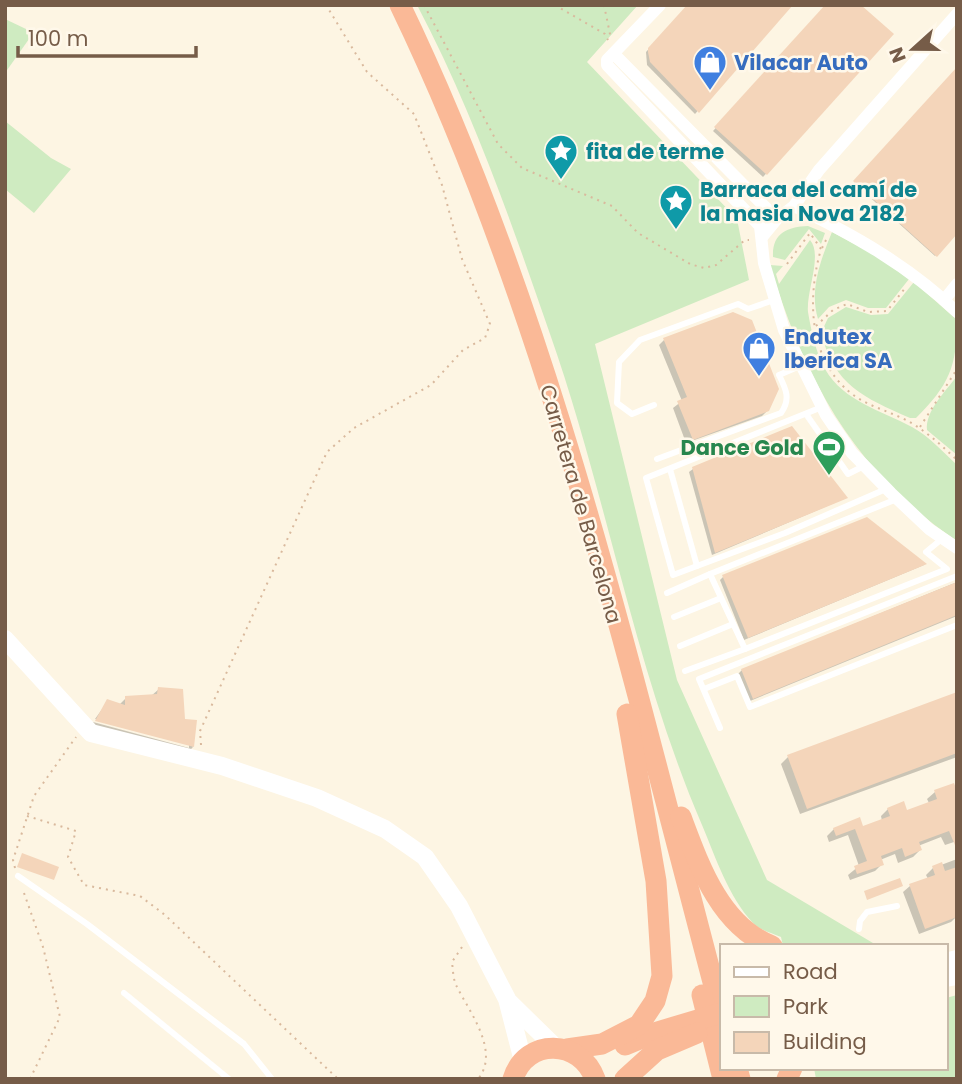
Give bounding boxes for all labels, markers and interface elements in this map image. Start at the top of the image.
scale bar [18,14,196,58]
north arrow [878,14,948,84]
text: 100 m [28,24,88,53]
shop icon: Vilacar Auto [691,43,729,92]
text: N [882,43,913,66]
place label: Vilacar Auto [734,48,868,77]
place icon: fita de terme [542,132,580,181]
place label: fita de terme [586,137,724,166]
place label: Barraca del camí de la masia Nova 2182 [700,175,917,228]
place icon: Barraca del camí de la masia Nova 2182 [657,182,695,231]
place label: Endutex Iberica SA [784,322,893,375]
shop icon: Endutex Iberica SA [740,329,778,378]
street label: Carretera de Barcelona [533,381,629,627]
sports icon: Dance Gold [810,428,848,477]
place label: Dance Gold [680,433,804,462]
legend [720,944,948,1070]
text: Road [783,957,838,986]
text: Park [783,992,828,1021]
text: Building [783,1027,867,1056]

